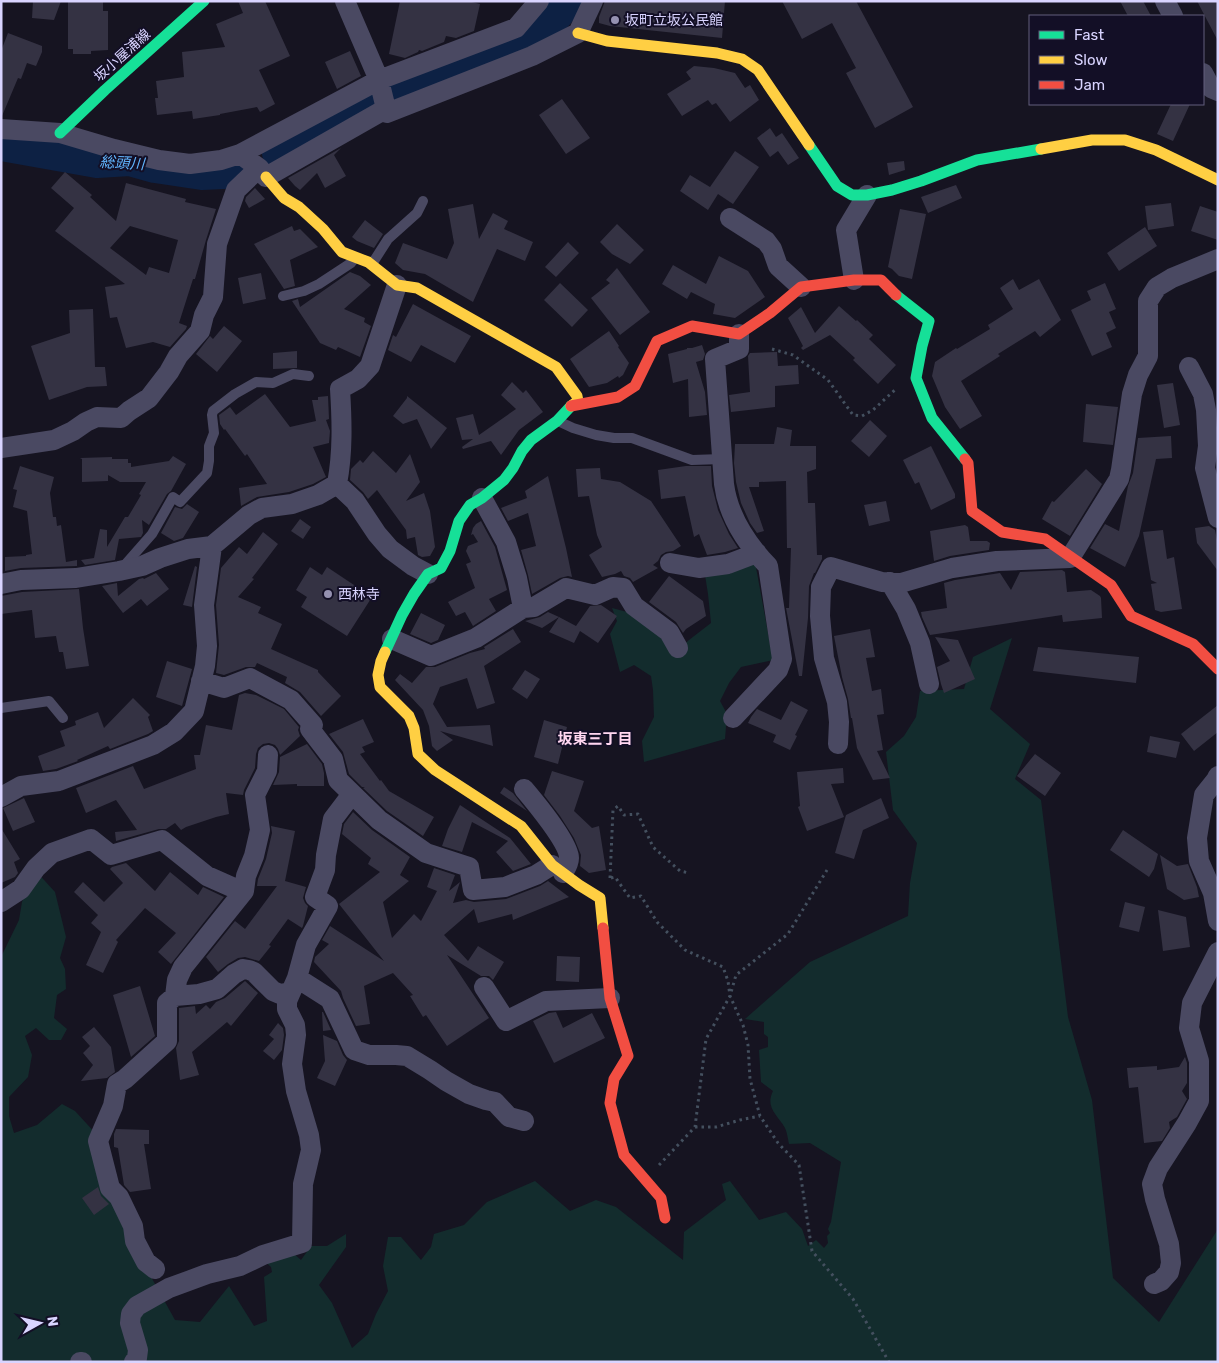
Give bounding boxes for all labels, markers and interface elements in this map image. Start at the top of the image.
place label: 坂町立坂公民館 [625,12,723,29]
marker: 坂町立坂公民館 [609,14,621,26]
legend [1029,15,1204,105]
street label: 坂小屋浦線 [91,26,154,85]
text: Fast [1074,26,1104,44]
text: Slow [1074,51,1107,69]
text: Jam [1074,76,1105,94]
water label: 総頭川 [99,153,147,173]
place label: 西林寺 [338,586,380,603]
marker: 西林寺 [322,588,334,600]
district label: 坂東三丁目 [557,730,633,748]
north arrow [15,1298,65,1348]
text: N [43,1315,61,1327]

